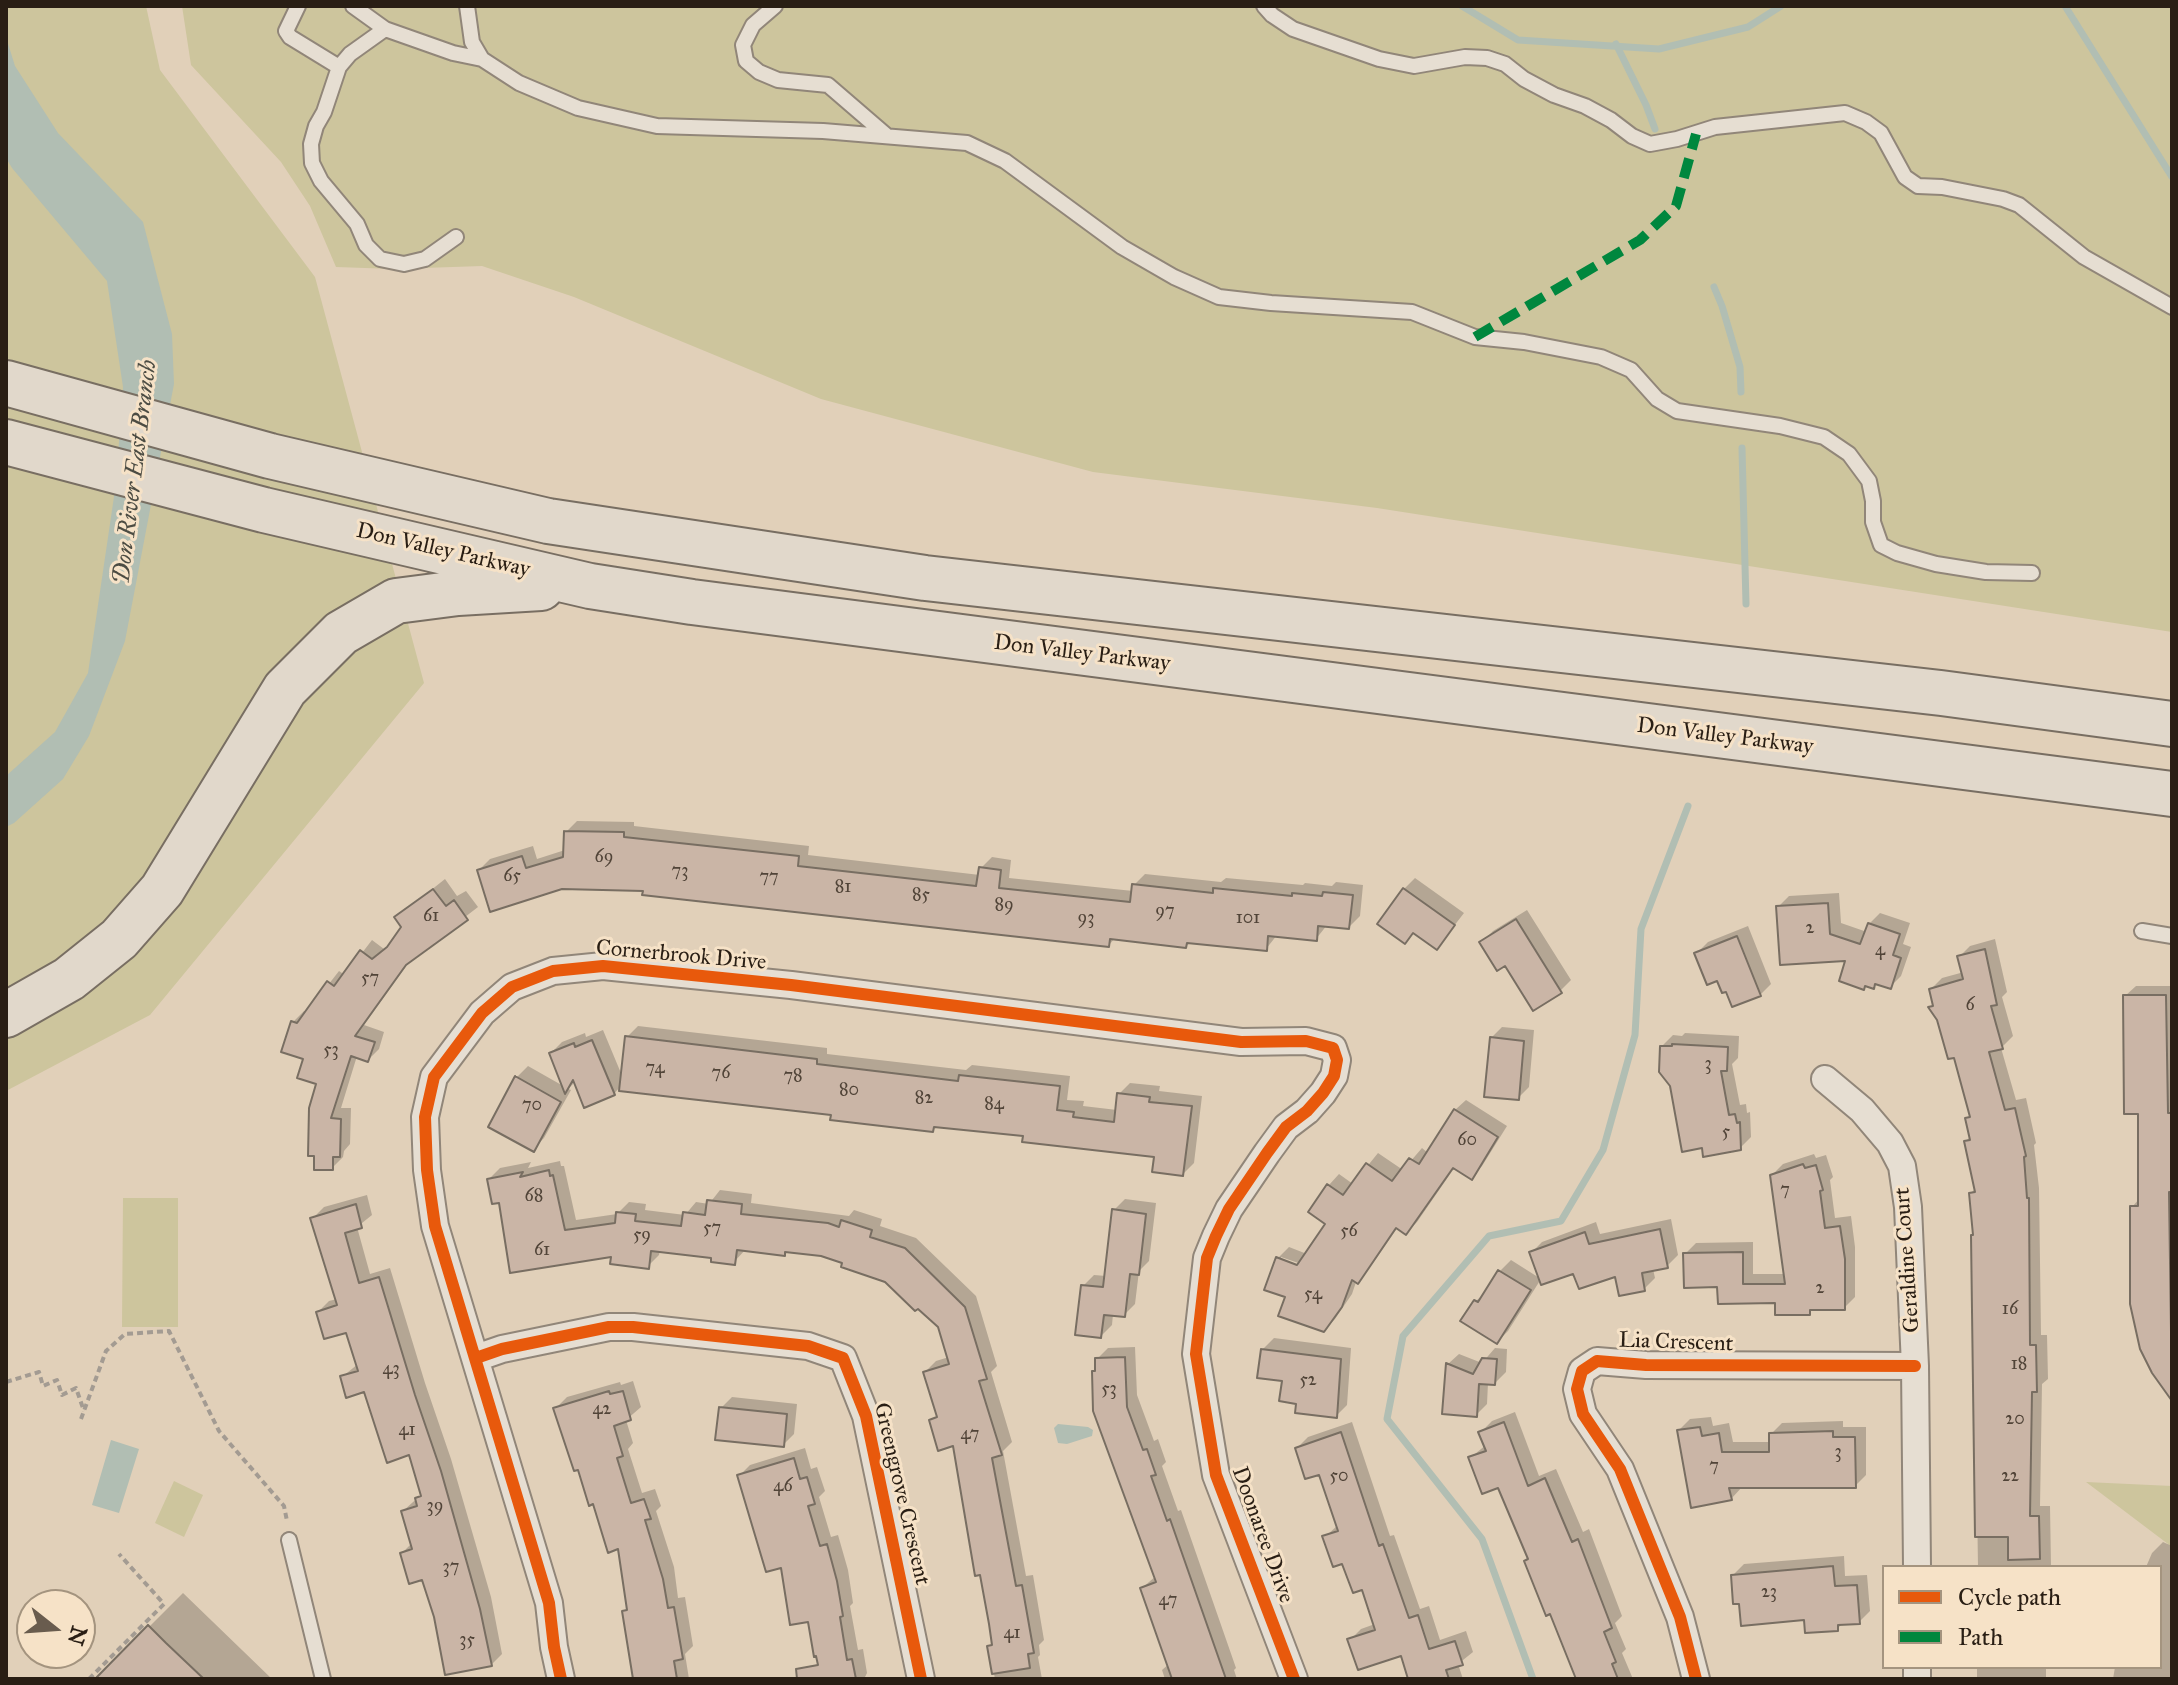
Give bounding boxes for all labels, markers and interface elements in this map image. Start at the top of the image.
water label: Don River East Branch [108,358,164,586]
street label: Don Valley Parkway [354,518,532,584]
street label: Don Valley Parkway [992,630,1172,678]
street label: Don Valley Parkway [1635,713,1815,761]
house number: 69 [595,847,613,869]
house number: 73 [672,861,688,883]
house number: 65 [503,866,521,888]
house number: 77 [759,867,779,889]
house number: 81 [835,877,851,899]
house number: 85 [912,885,930,907]
house number: 89 [994,895,1014,917]
house number: 97 [1155,901,1175,923]
house number: 61 [423,906,439,928]
house number: 93 [1078,908,1094,930]
house number: 101 [1236,908,1260,930]
house number: 2 [1806,918,1814,940]
street label: Cornerbrook Drive [595,935,767,977]
house number: 4 [1875,940,1885,962]
house number: 57 [361,968,379,990]
house number: 6 [1965,995,1975,1017]
house number: 53 [323,1040,339,1062]
house number: 3 [1704,1054,1712,1076]
house number: 74 [645,1058,665,1080]
house number: 76 [712,1063,730,1085]
house number: 78 [783,1066,803,1088]
house number: 80 [839,1080,859,1102]
house number: 82 [915,1088,933,1110]
house number: 84 [984,1094,1004,1116]
house number: 70 [522,1095,542,1117]
house number: 5 [1722,1122,1730,1144]
house number: 60 [1457,1130,1477,1152]
house number: 7 [1780,1180,1790,1202]
house number: 68 [525,1186,543,1208]
street label: Geraldine Court [1890,1186,1926,1334]
house number: 57 [703,1218,721,1240]
house number: 56 [1340,1221,1358,1243]
house number: 59 [633,1225,651,1247]
house number: 61 [534,1240,550,1262]
house number: 2 [1816,1278,1824,1300]
house number: 54 [1304,1284,1322,1306]
house number: 16 [2002,1299,2018,1321]
street label: Lia Crescent [1618,1328,1734,1358]
house number: 18 [2011,1354,2027,1376]
house number: 43 [382,1359,400,1381]
house number: 52 [1299,1370,1317,1392]
house number: 53 [1101,1379,1117,1401]
house number: 42 [593,1399,611,1421]
street label: Greengrove Crescent [867,1400,935,1588]
house number: 20 [2005,1409,2025,1431]
house number: 41 [398,1420,416,1442]
house number: 47 [961,1424,979,1446]
house number: 3 [1834,1442,1842,1464]
house number: 7 [1709,1456,1719,1478]
street label: Doonaree Drive [1225,1463,1299,1607]
house number: 50 [1330,1466,1348,1488]
house number: 22 [2001,1466,2019,1488]
house number: 46 [773,1476,793,1498]
house number: 39 [427,1496,443,1518]
house number: 37 [443,1557,459,1579]
legend [1882,1565,2162,1669]
house number: 23 [1761,1582,1777,1604]
text: Cycle path [1958,1582,2061,1612]
north arrow [16,1589,96,1669]
house number: 47 [1159,1590,1177,1612]
text: Path [1958,1622,2003,1652]
text: N [62,1623,93,1648]
house number: 41 [1003,1623,1021,1645]
house number: 35 [459,1630,475,1652]

